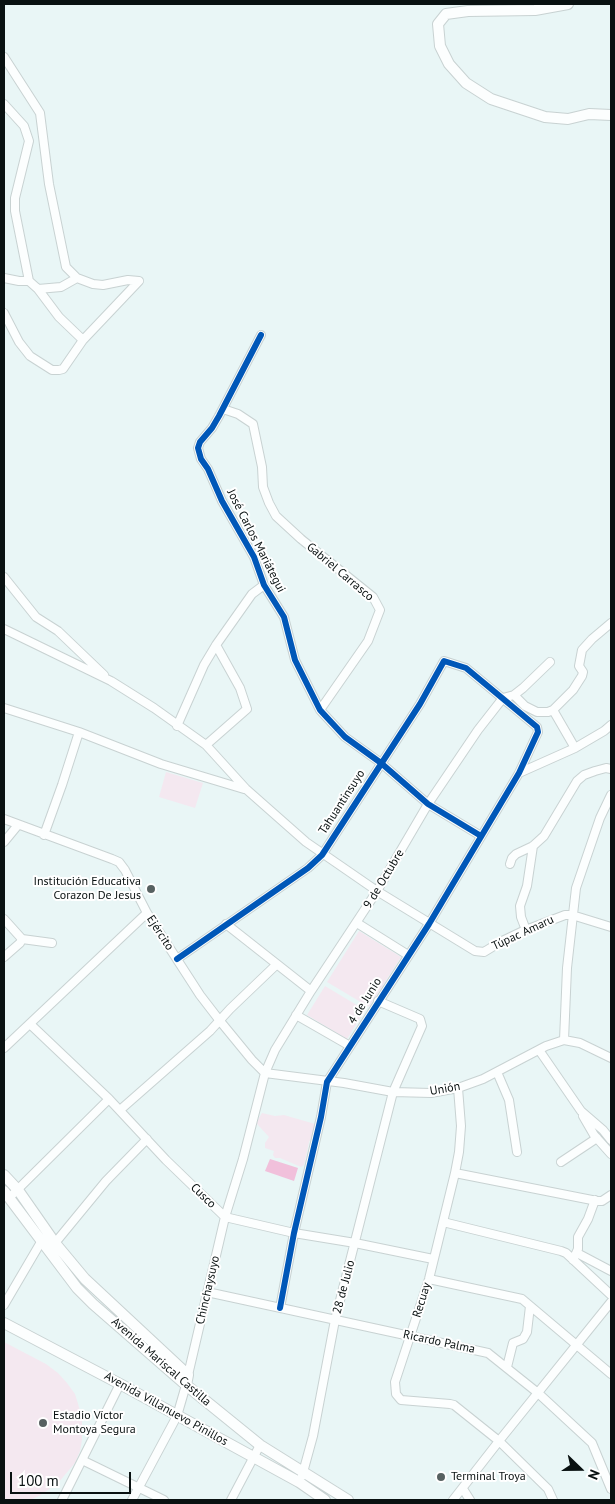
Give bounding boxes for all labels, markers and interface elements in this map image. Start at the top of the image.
street label: José Carlos Mariátegui [224,487,288,595]
street label: Gabriel Carrasco [304,540,376,604]
street label: Tahuantinsuyo [316,767,368,837]
street label: 9 de Octubre [361,847,407,911]
place label: Institución Educativa Corazon De Jesus [34,875,141,903]
marker: Institución Educativa Corazon De Jesus [145,883,157,895]
street label: Túpac Amaru [490,912,556,954]
street label: Ejército [143,913,177,953]
street label: 4 de Junio [345,975,385,1027]
street label: Unión [429,1079,461,1099]
street label: Cusco [187,1180,219,1212]
street label: Chinchaysuyo [193,1254,223,1326]
street label: 28 de Julio [330,1259,358,1315]
street label: Recuay [410,1281,434,1319]
street label: Avenida Mariscal Castilla [108,1315,214,1409]
street label: Ricardo Palma [402,1327,476,1357]
street label: Avenida Villanuevo Pinillos [102,1369,230,1449]
place label: Estadio Víctor Montoya Segura [53,1409,136,1437]
marker: Estadio Víctor Montoya Segura [37,1417,49,1429]
north arrow [555,1444,605,1494]
scale bar [12,1462,134,1494]
text: N [584,1467,604,1482]
place label: Terminal Troya [451,1470,526,1484]
text: 100 m [18,1471,59,1490]
marker: Terminal Troya [435,1471,447,1483]

